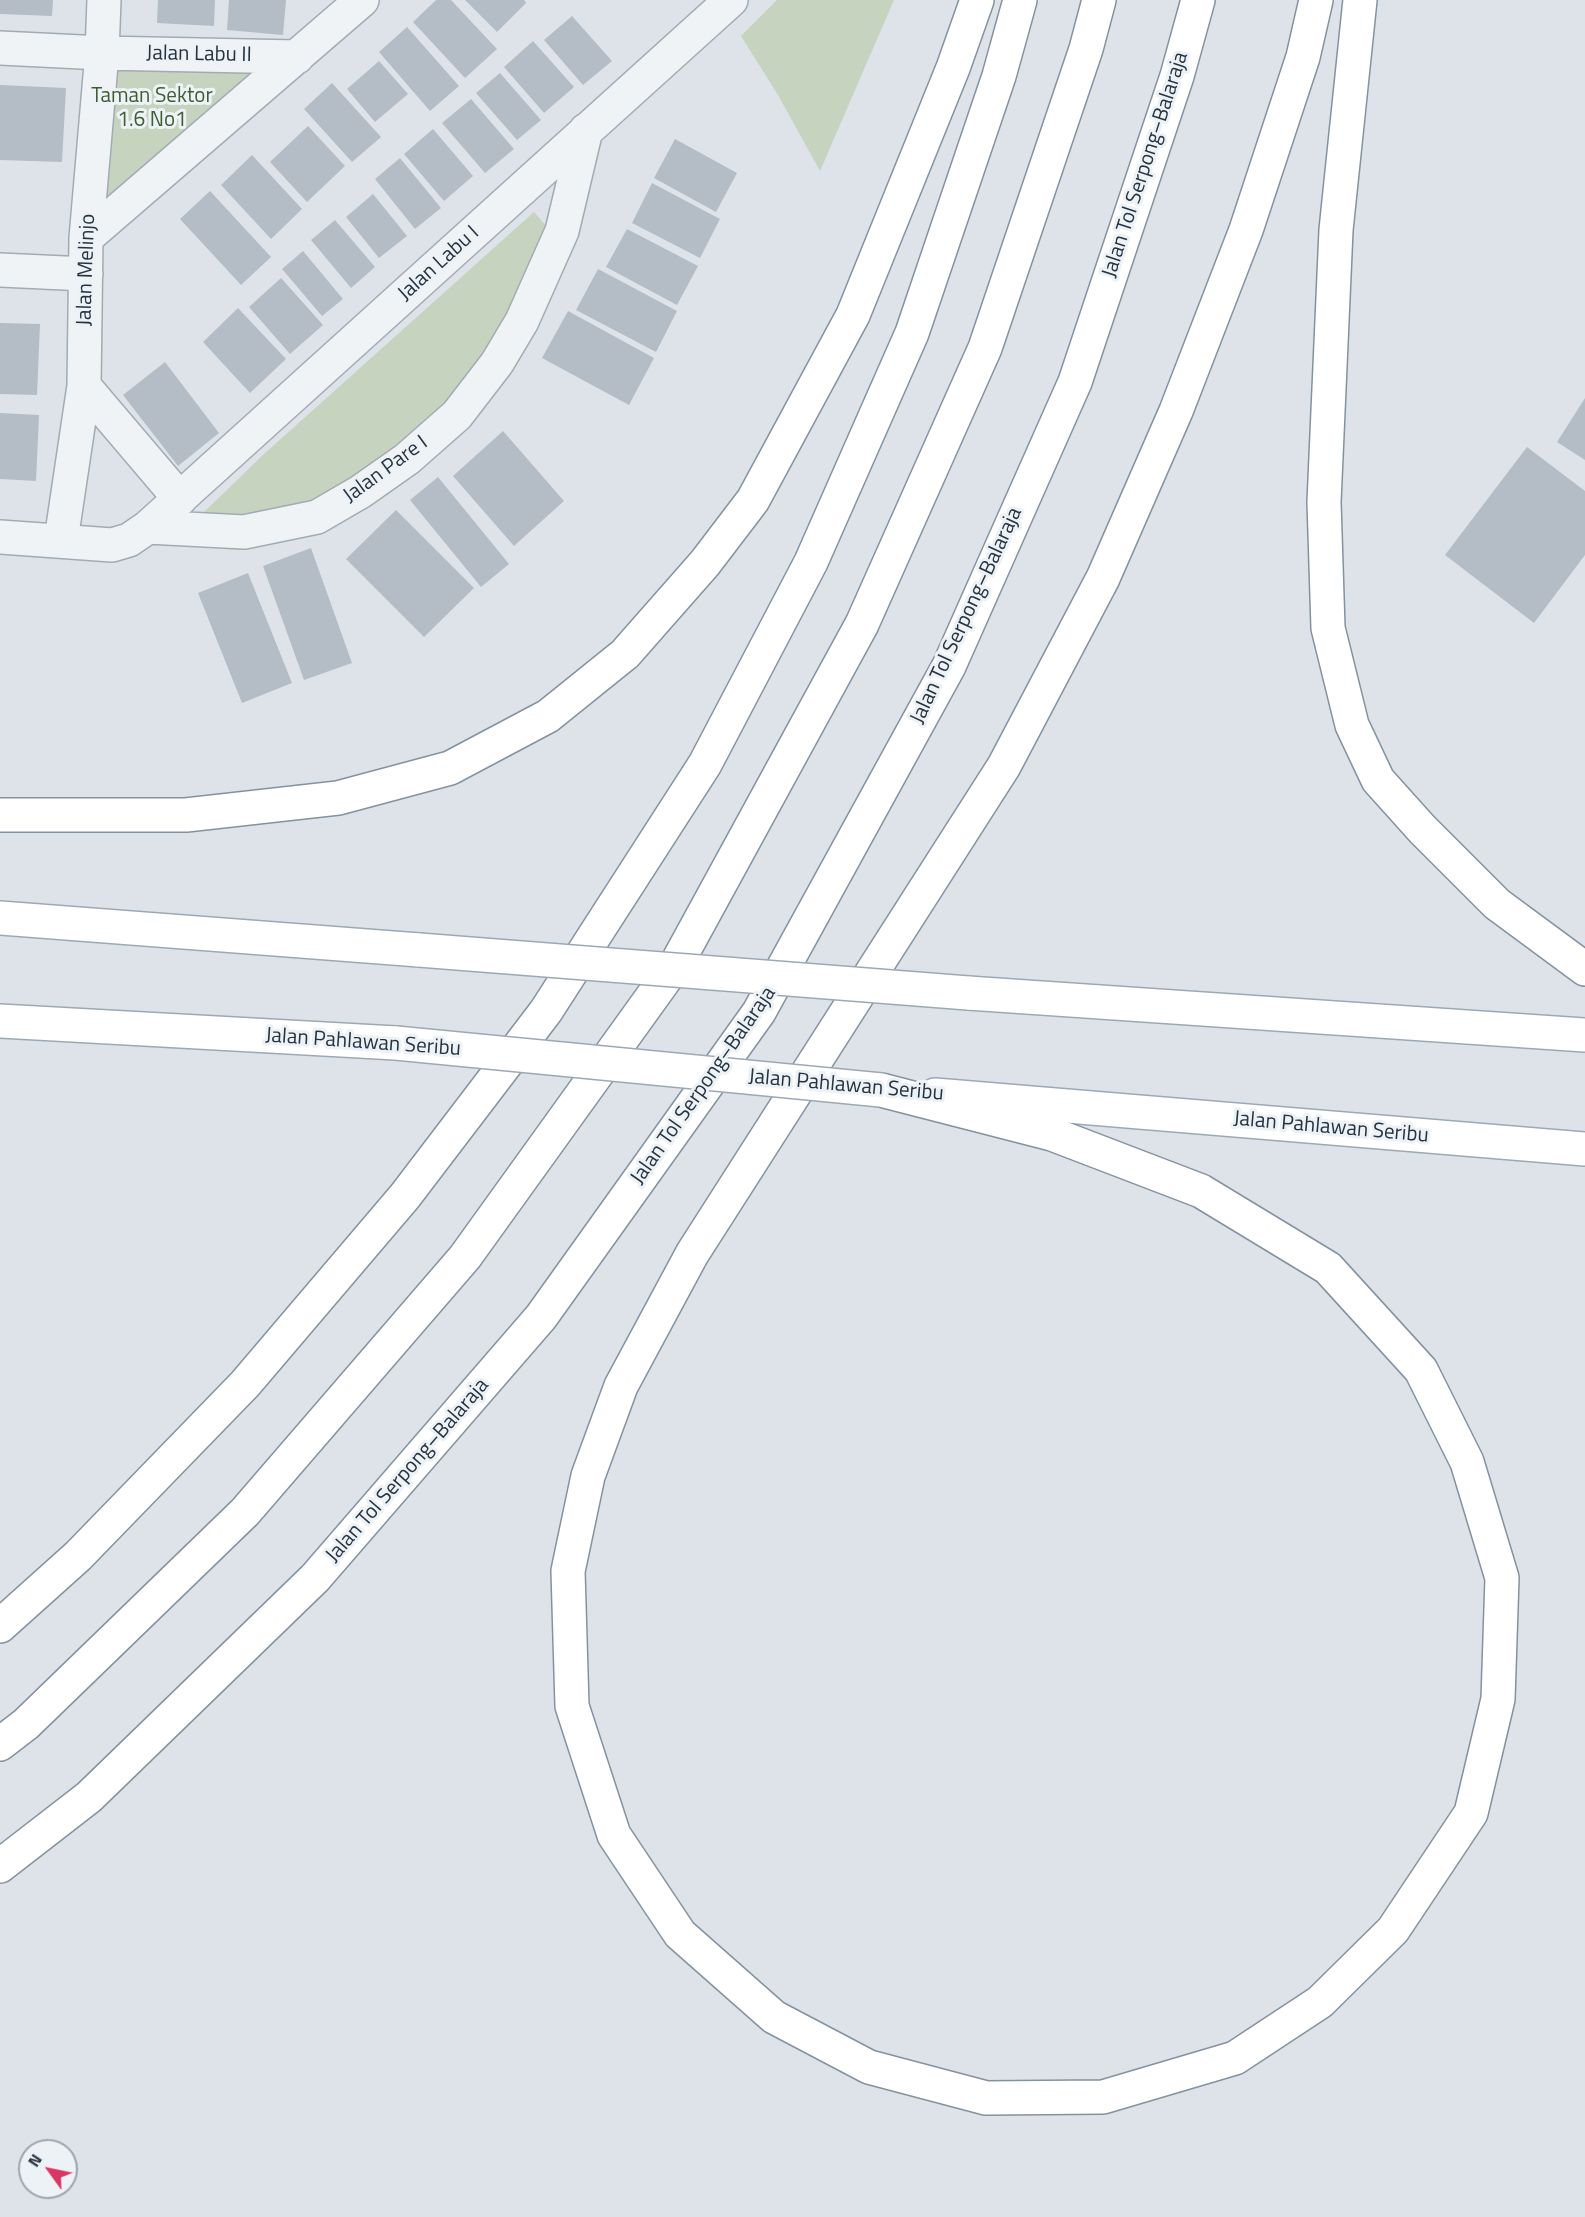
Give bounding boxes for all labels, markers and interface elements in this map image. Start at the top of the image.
street label: Jalan Labu II [146,41,252,69]
street label: Jalan Tol Serpong–Balaraja [1098,49,1194,281]
park label: Taman Sektor 1.6 No1 [91,84,213,134]
street label: Jalan Melinjo [72,213,102,327]
street label: Jalan Labu I [393,221,485,307]
street label: Jalan Pare I [339,431,433,509]
street label: Jalan Tol Serpong–Balaraja [906,504,1028,728]
street label: Jalan Tol Serpong–Balaraja [626,982,782,1190]
street label: Jalan Pahlawan Seribu [264,1024,462,1062]
street label: Jalan Pahlawan Seribu [747,1065,945,1107]
street label: Jalan Pahlawan Seribu [1232,1107,1430,1149]
street label: Jalan Tol Serpong–Balaraja [321,1374,495,1568]
north arrow [18,2139,78,2199]
text: N [21,2149,48,2171]

